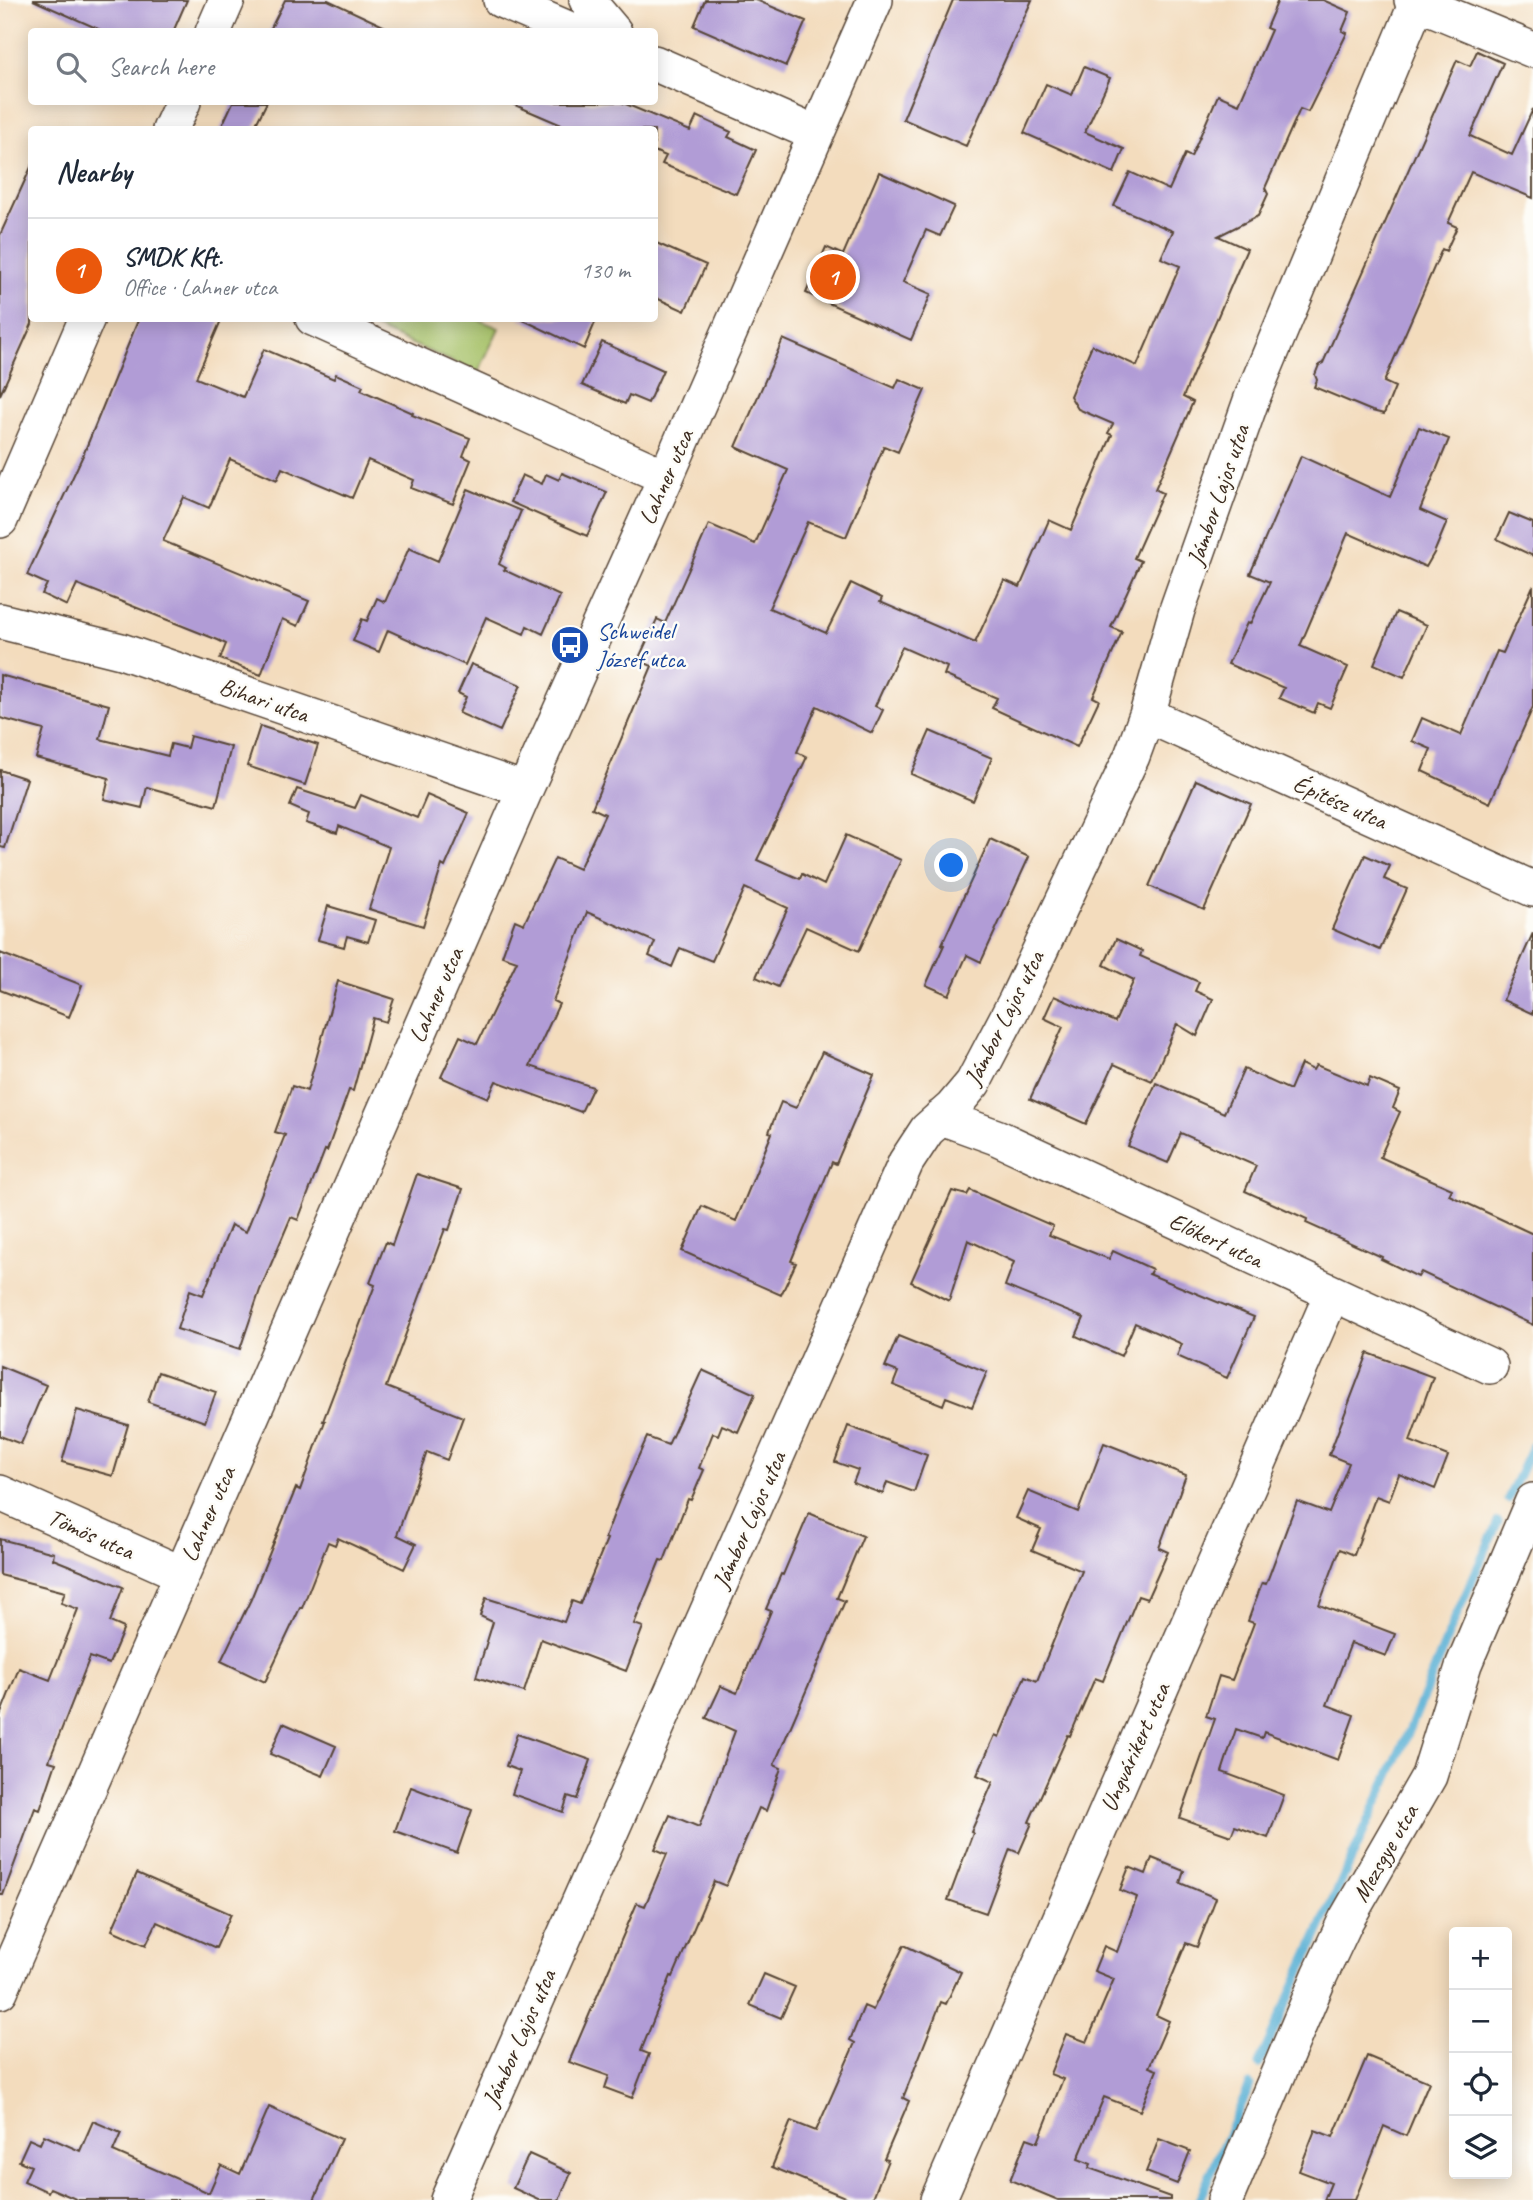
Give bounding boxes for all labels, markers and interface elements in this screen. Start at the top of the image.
search box [28,28,658,105]
icon: search [52,48,90,86]
text: Search here [108,50,214,83]
text: Nearby [56,153,132,191]
text: SMDK Kft. [123,240,223,273]
pin: 1 [810,251,856,303]
text: 1 [74,256,84,285]
text: 130 m [581,256,630,285]
text: Office · Lahner utca [123,273,277,302]
street label: Jámbor Lajos utca [1180,419,1257,570]
street label: Lahner utca [632,424,701,529]
place label: Schweidel József utca [596,616,686,674]
bus stop icon: Schweidel József utca [549,624,591,666]
street label: Bihari utca [216,671,314,730]
street label: Építész utca [1289,768,1393,836]
your location [934,848,968,882]
street label: Lahner utca [402,942,471,1047]
street label: Jámbor Lajos utca [957,945,1051,1091]
street label: Előkert utca [1165,1205,1269,1276]
street label: Jámbor Lajos utca [705,1446,793,1594]
street label: Lahner utca [174,1461,243,1566]
street label: Tömös utca [43,1502,140,1567]
street label: Ungvárikert utca [1093,1677,1177,1816]
street label: Mezsgye utca [1345,1798,1426,1907]
map controls [1449,1927,1512,2179]
button: + [1449,1927,1512,1990]
street label: Jámbor Lajos utca [475,1964,563,2112]
button: − [1449,1990,1512,2053]
button: locate [1449,2053,1512,2116]
button: layers [1449,2116,1512,2179]

